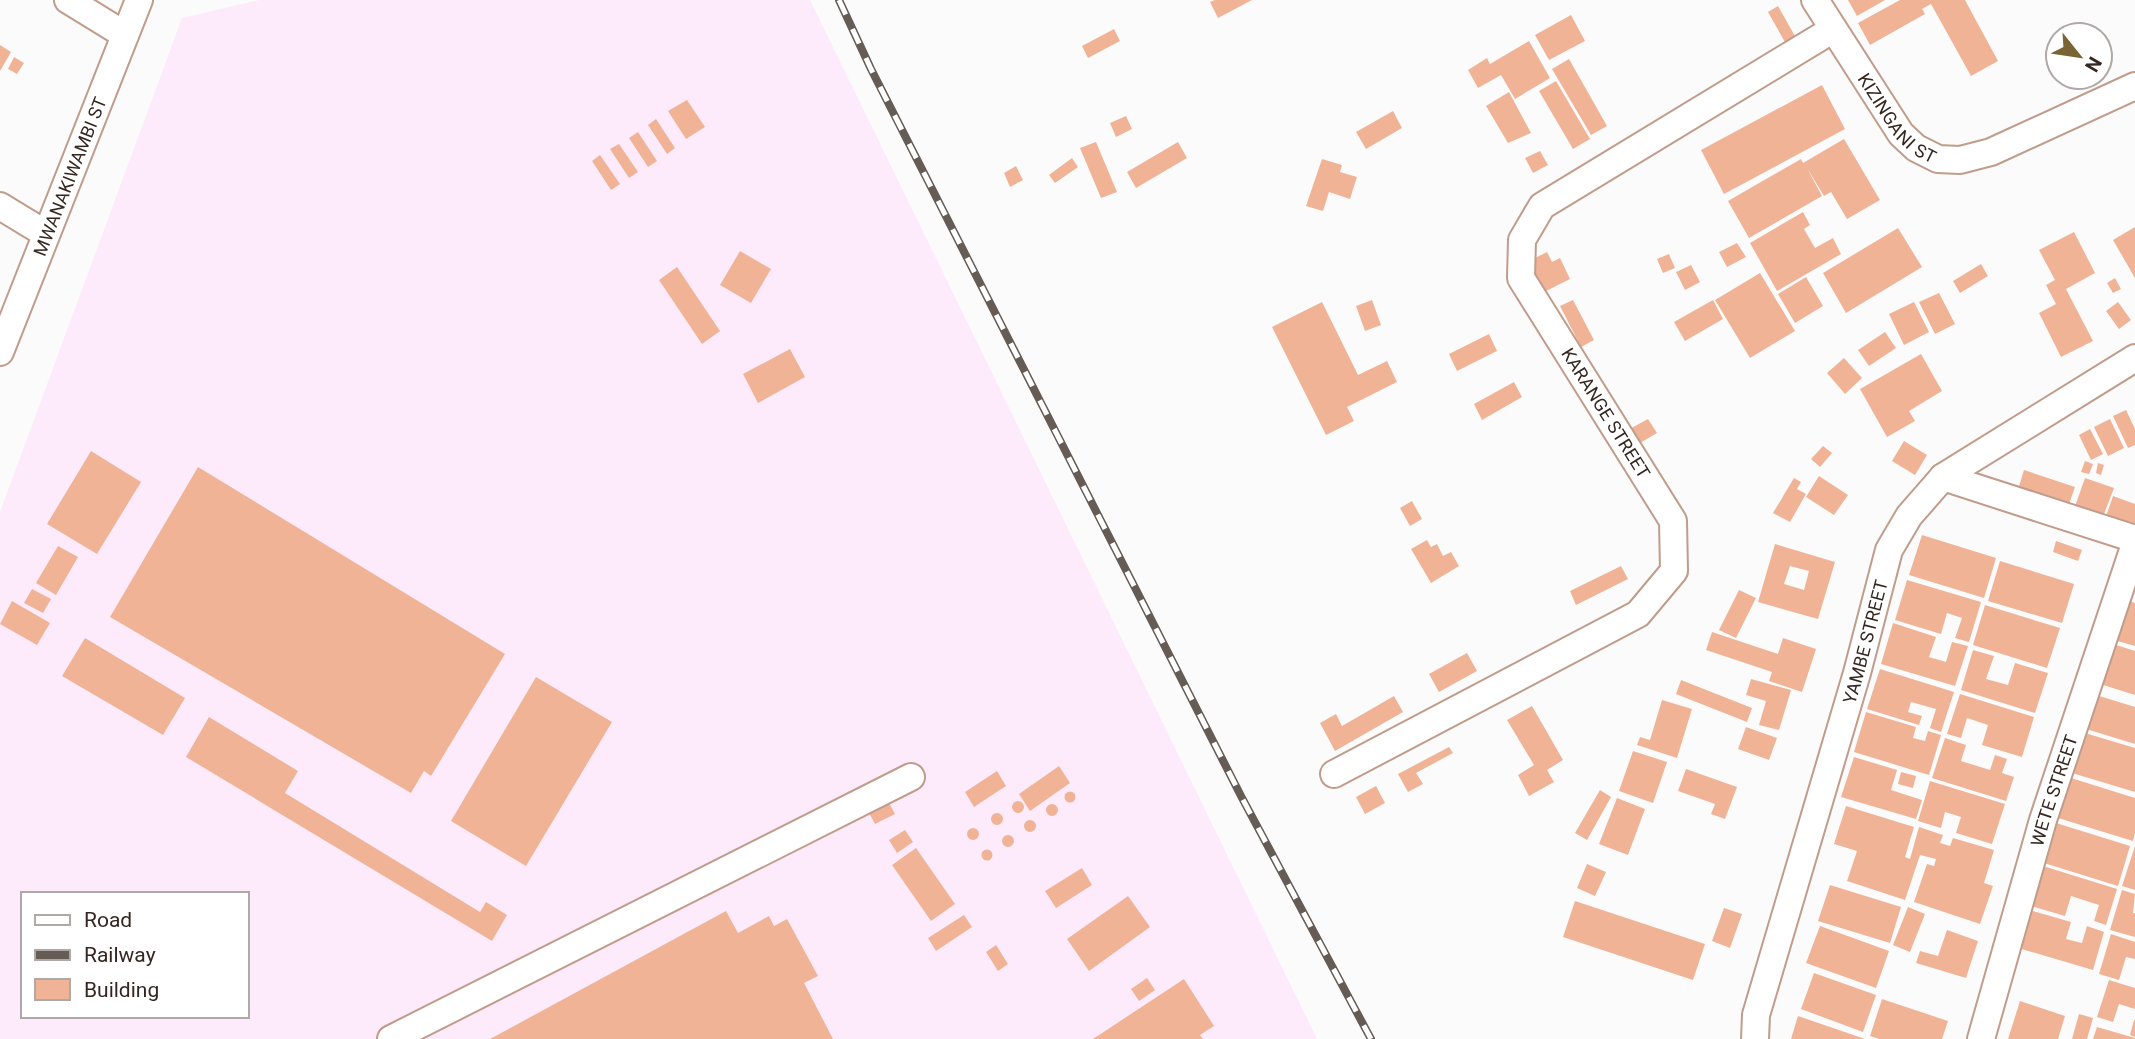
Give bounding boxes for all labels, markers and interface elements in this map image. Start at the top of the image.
north arrow [2044,21,2114,91]
text: N [2080,53,2107,76]
street label: KIZINGANI ST [1854,69,1940,167]
street label: MWANAKIWAMBI ST [29,93,110,259]
street label: KARANGE STREET [1557,344,1655,482]
street label: YAMBE STREET [1838,577,1891,706]
street label: WETE STREET [2026,732,2081,848]
legend [21,892,248,1018]
text: Road [84,908,132,932]
text: Railway [84,943,156,967]
text: Building [84,978,159,1002]

